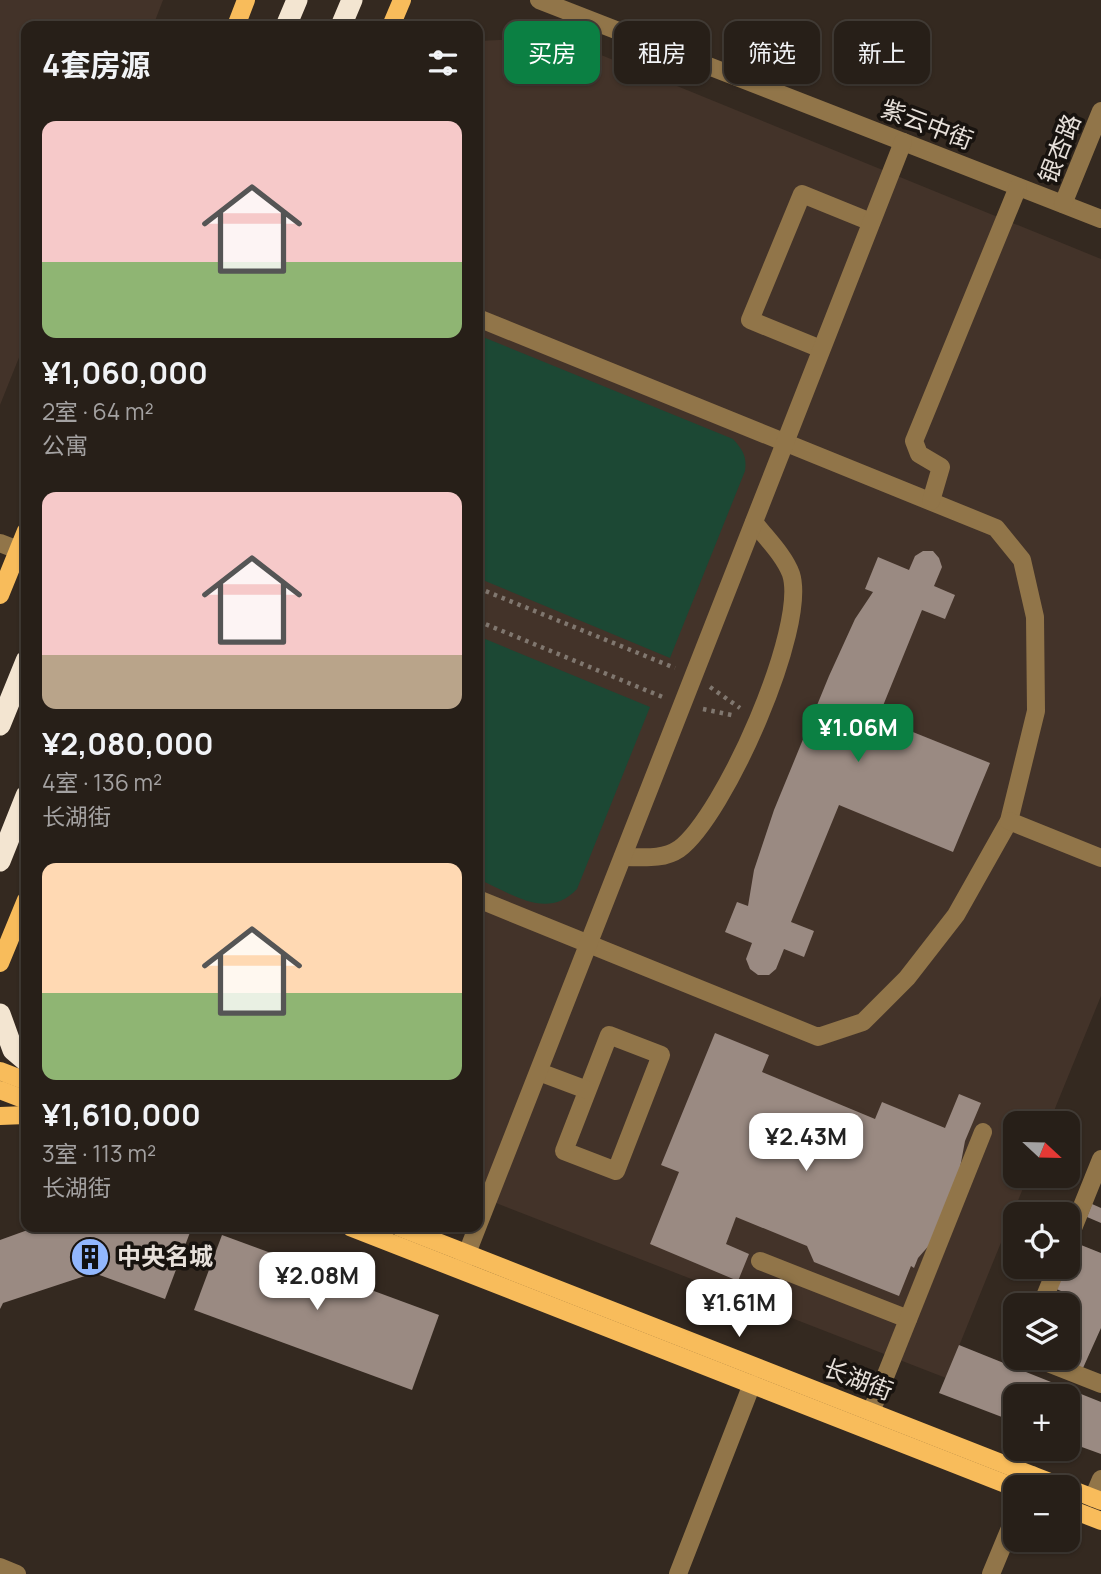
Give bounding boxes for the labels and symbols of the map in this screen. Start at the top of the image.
street label: 紫云中街 [877,91,978,156]
street label: 银杏路 [1030,109,1087,188]
pin: ¥1.06M [801,704,915,764]
north arrow [1003,1111,1080,1188]
pin: ¥2.43M [749,1114,863,1173]
building icon: 中央名城 [69,1236,111,1278]
place label: 中央名城 [117,1239,213,1272]
pin: ¥2.08M [260,1252,374,1312]
pin: ¥1.61M [682,1280,796,1339]
street label: 长湖街 [819,1350,898,1407]

